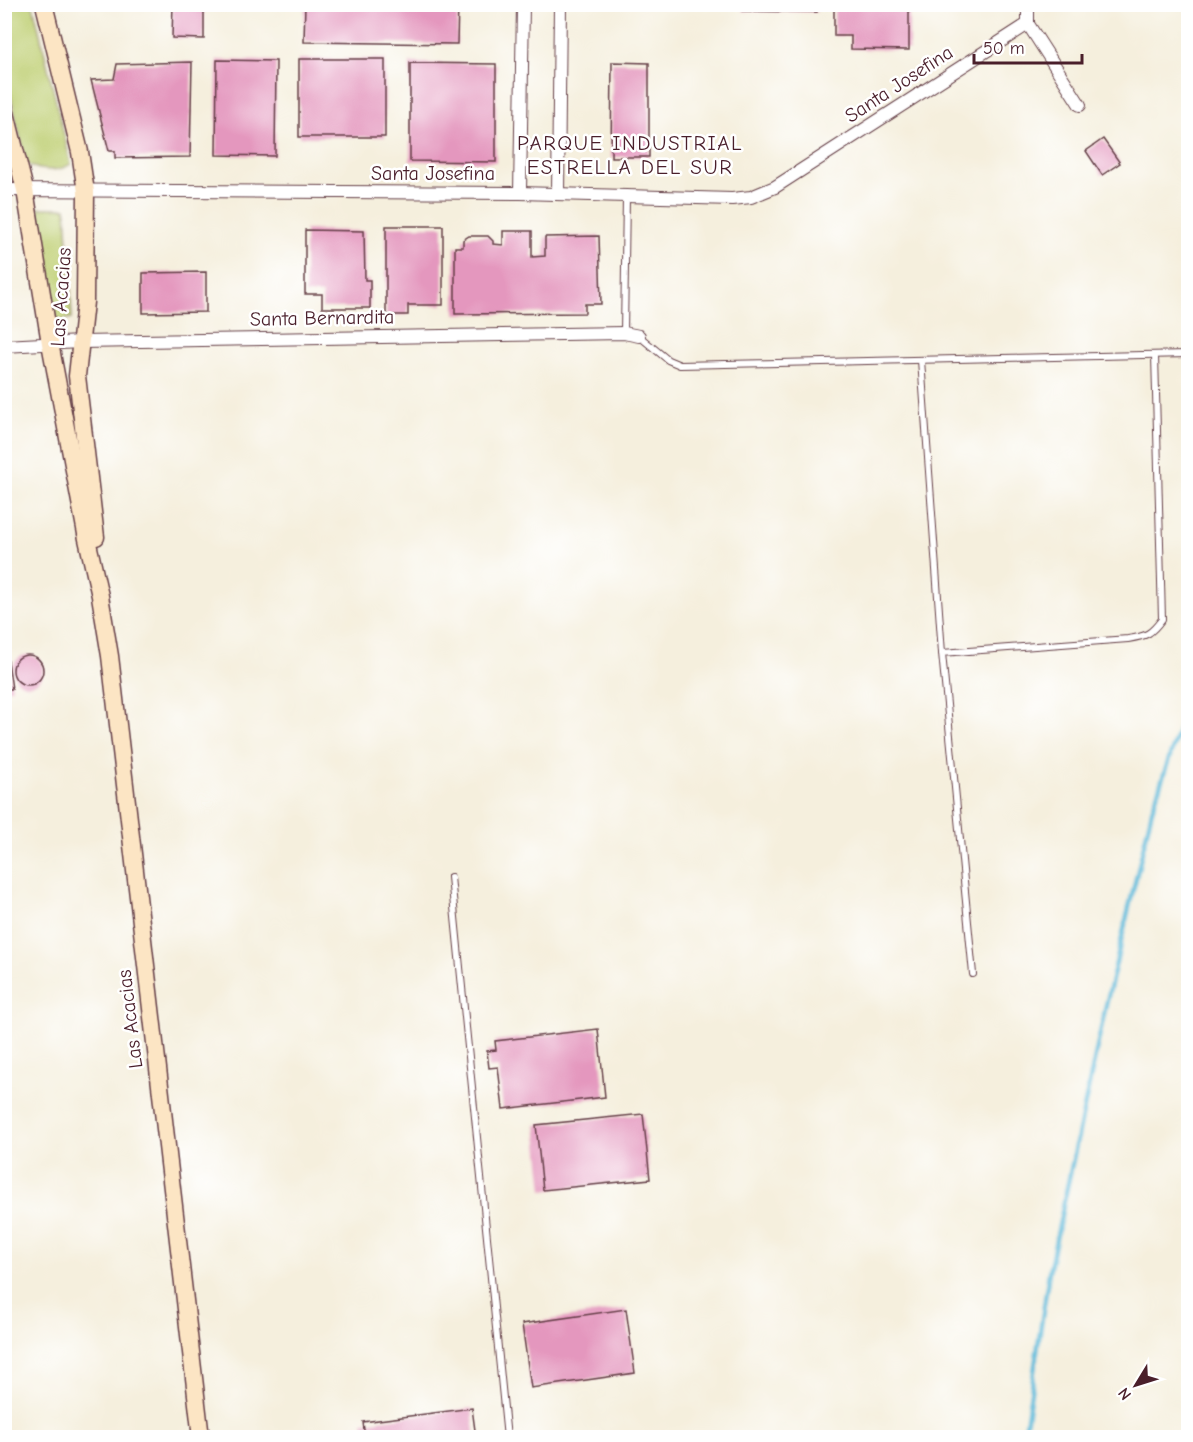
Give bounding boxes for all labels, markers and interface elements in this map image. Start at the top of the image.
scale bar [974,27,1082,65]
text: 50 m [983,38,1025,59]
street label: Santa Josefina [841,41,957,127]
district label: PARQUE INDUSTRIAL ESTRELLA DEL SUR [517,131,743,179]
street label: Santa Josefina [371,162,495,185]
street label: Las Acacias [46,247,76,347]
street label: Santa Bernardita [250,305,394,331]
street label: Las Acacias [113,968,147,1070]
north arrow [1106,1355,1166,1415]
text: N [1115,1384,1135,1403]

